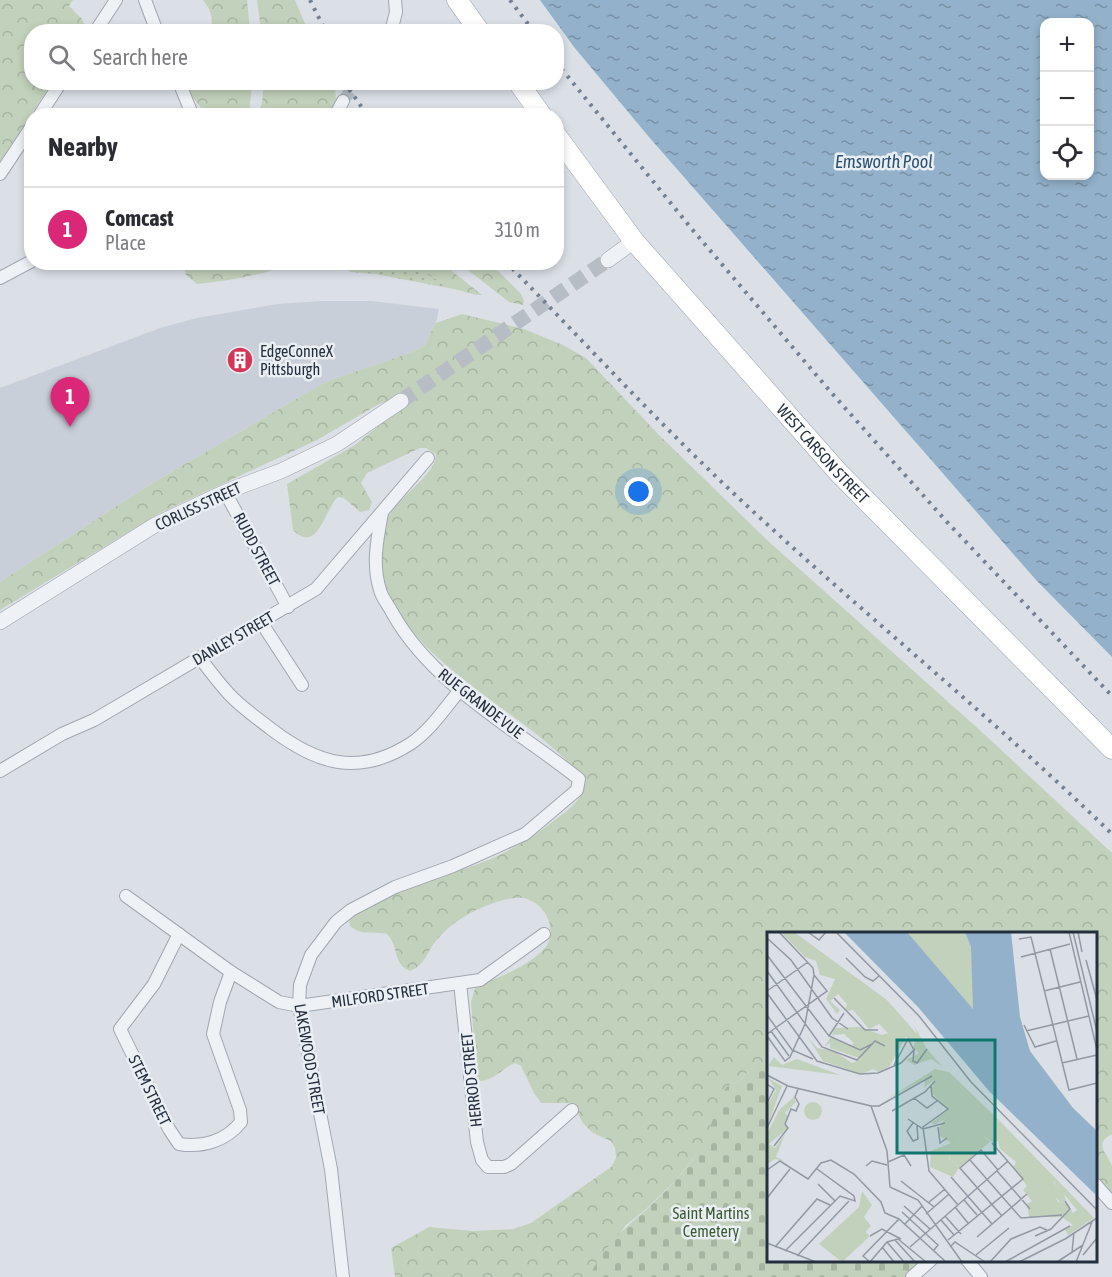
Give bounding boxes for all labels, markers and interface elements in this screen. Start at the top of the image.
map controls [1040,18,1094,180]
button: + [1040,18,1094,72]
search box [24,24,564,90]
icon: search [45,41,78,74]
text: Search here [93,44,188,70]
button: − [1040,72,1094,126]
button: locate [1040,126,1094,180]
text: Nearby [48,132,118,162]
water label: Emsworth Pool [835,151,933,172]
text: Comcast [105,205,174,231]
text: 1 [63,218,72,241]
text: 310 m [495,218,540,241]
text: Place [105,231,146,254]
place label: EdgeConneX Pittsburgh [260,342,334,379]
building icon: EdgeConneX Pittsburgh [225,345,255,375]
pin: 1 [50,378,90,427]
street label: WEST CARSON STREET [773,400,873,507]
your location [624,477,653,506]
street label: CORLISS STREET [152,478,244,534]
street label: RUDD STREET [230,509,284,589]
street label: DANLEY STREET [189,607,277,669]
street label: RUE GRANDE VUE [435,664,527,742]
inset map [767,932,1097,1262]
street label: MILFORD STREET [330,979,430,1011]
street label: LAKEWOOD STREET [291,1002,329,1116]
street label: HERROD STREET [457,1032,485,1128]
street label: STEM STREET [125,1052,175,1128]
park label: Saint Martins Cemetery [673,1204,750,1241]

